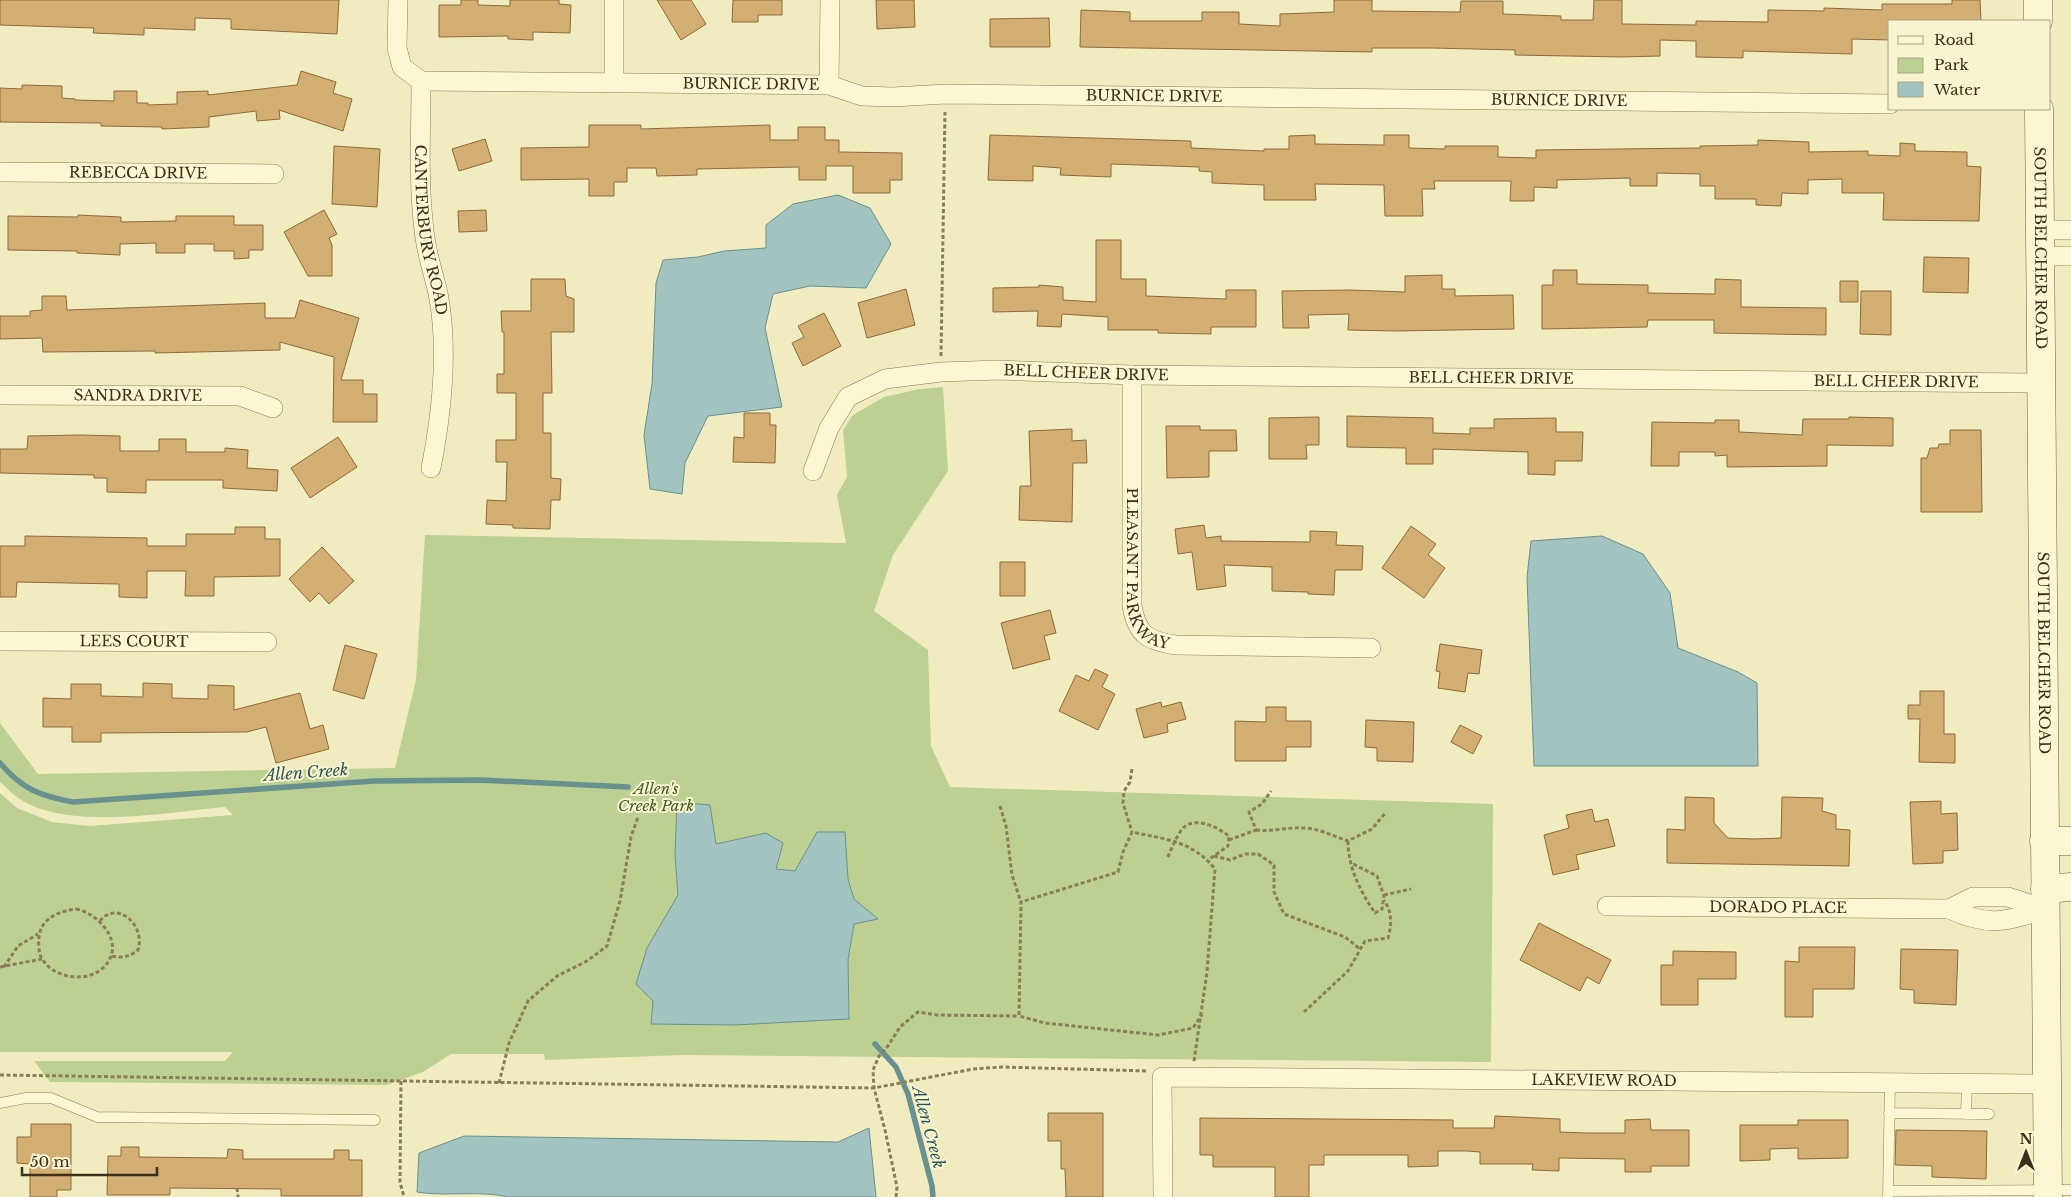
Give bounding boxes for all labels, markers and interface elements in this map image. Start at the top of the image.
legend [1888,20,2051,110]
text: Road [1934,30,1974,49]
text: Park [1934,55,1970,74]
street label: BURNICE DRIVE [683,74,820,94]
text: Water [1933,80,1981,99]
street label: BURNICE DRIVE [1086,85,1223,106]
street label: BURNICE DRIVE [1491,90,1628,110]
street label: CANTERBURY ROAD [411,145,451,316]
street label: SOUTH BELCHER ROAD [2030,147,2051,349]
street label: REBECCA DRIVE [69,163,207,183]
street label: BELL CHEER DRIVE [1003,360,1169,384]
street label: BELL CHEER DRIVE [1408,367,1574,388]
street label: BELL CHEER DRIVE [1813,371,1979,391]
street label: SANDRA DRIVE [74,385,202,405]
street label: PLEASANT PARKWAY [1123,488,1172,653]
street label: SOUTH BELCHER ROAD [2034,552,2054,754]
street label: LEES COURT [79,631,189,651]
water label: Allen Creek [261,759,349,785]
park label: Allen's Creek Park [618,779,694,815]
street label: DORADO PLACE [1709,897,1847,917]
street label: LAKEVIEW ROAD [1531,1070,1677,1090]
water label: Allen Creek [908,1082,950,1170]
north arrow [2001,1127,2051,1177]
text: N [2019,1130,2033,1148]
scale bar [22,1144,158,1176]
text: 50 m [30,1152,70,1171]

